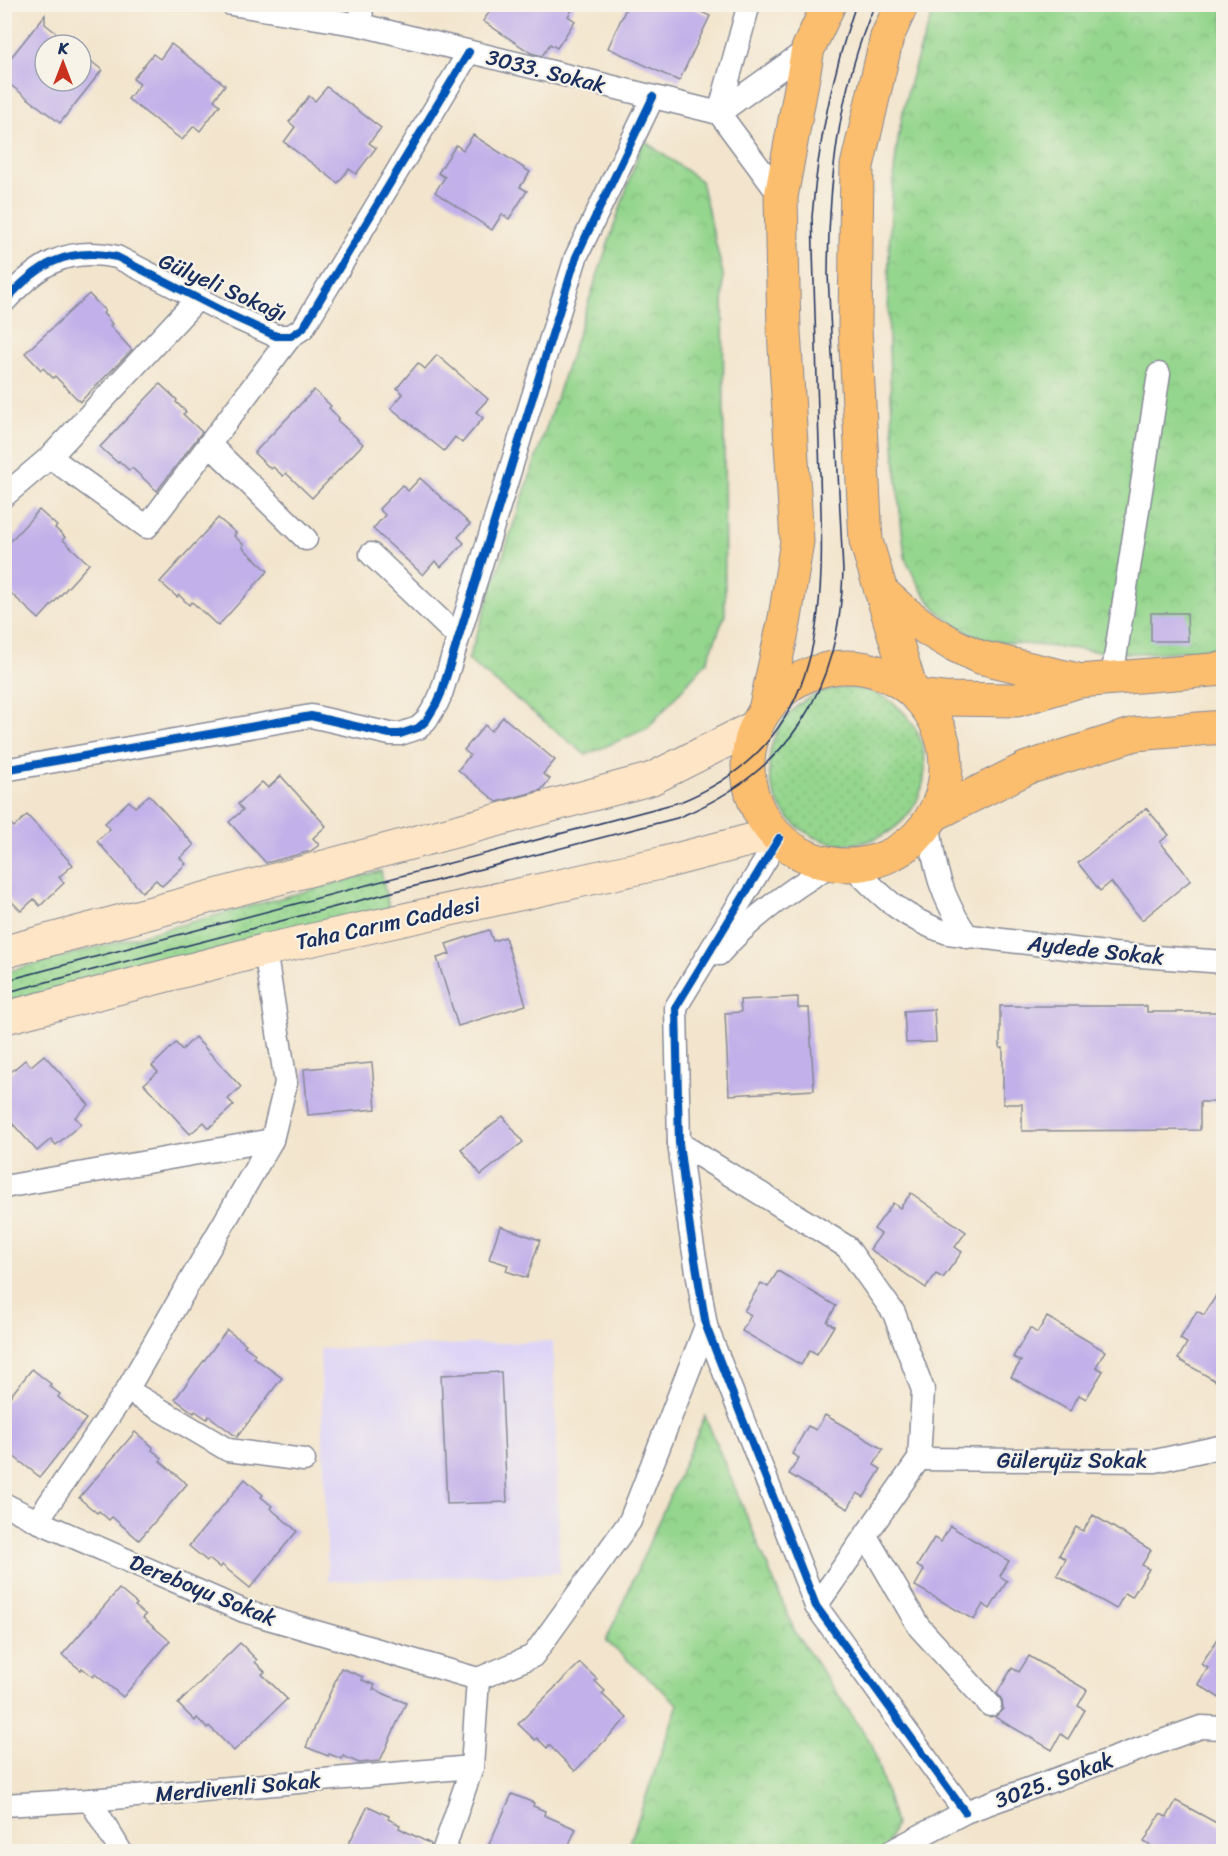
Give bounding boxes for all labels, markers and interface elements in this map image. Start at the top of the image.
north arrow [33,33,93,93]
text: K [57,34,69,63]
street label: 3033. Sokak [482,37,610,105]
street label: Gülyeli Sokağı [152,241,294,333]
street label: Taha Carım Caddesi [292,884,485,962]
street label: Aydede Sokak [1025,923,1166,977]
street label: Güleryüz Sokak [997,1441,1147,1480]
street label: Dereboyu Sokak [124,1543,283,1637]
street label: 3025. Sokak [989,1740,1119,1820]
street label: Merdivenli Sokak [154,1760,323,1814]

